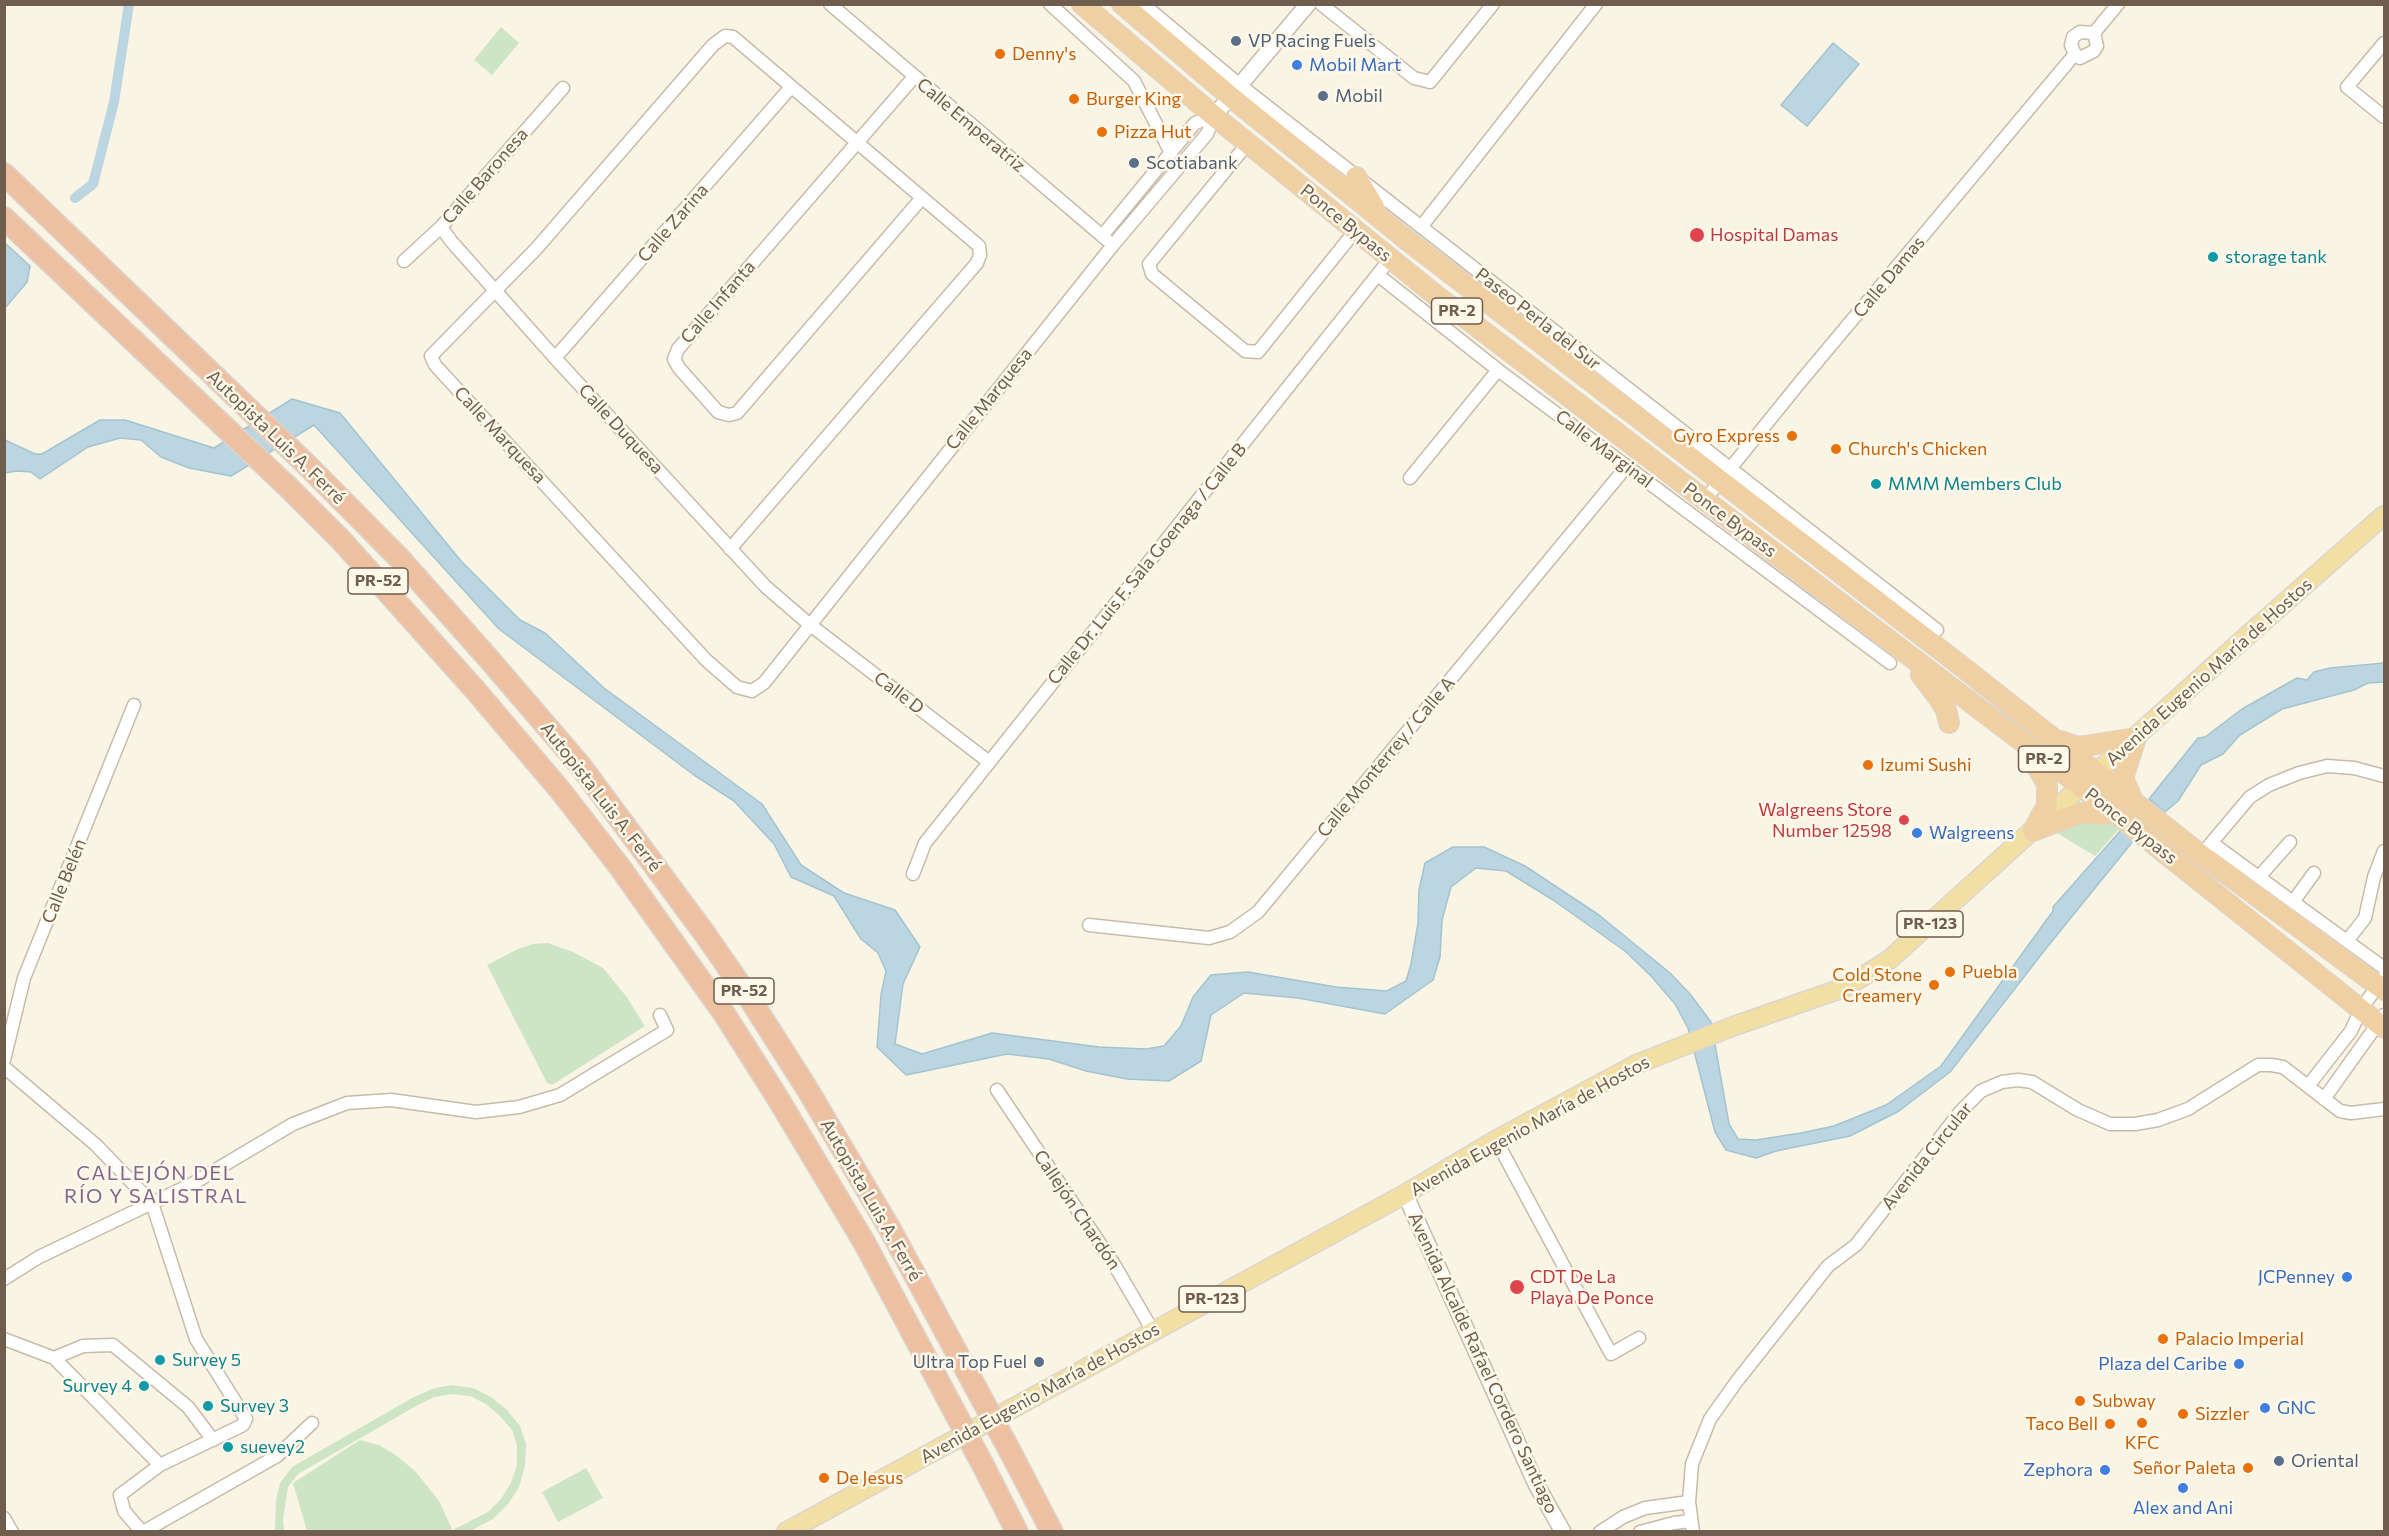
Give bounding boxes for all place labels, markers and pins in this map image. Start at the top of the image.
place label: VP Racing Fuels [1248,30,1376,52]
marker: VP Racing Fuels [1229,34,1243,48]
place label: Denny's [1012,43,1076,65]
marker: Denny's [993,47,1007,61]
place label: Mobil Mart [1309,54,1401,76]
marker: Mobil Mart [1290,58,1304,72]
place label: Mobil [1335,85,1383,107]
place label: Burger King [1086,88,1181,110]
marker: Mobil [1316,89,1330,103]
marker: Burger King [1067,92,1081,106]
place label: Pizza Hut [1114,121,1192,143]
marker: Pizza Hut [1095,125,1109,139]
place label: Scotiabank [1146,152,1238,174]
marker: Scotiabank [1127,156,1141,170]
place label: Hospital Damas [1710,224,1838,246]
marker: Hospital Damas [1688,226,1706,244]
place label: storage tank [2225,246,2327,268]
marker: storage tank [2206,250,2220,264]
place label: Gyro Express [1673,425,1780,447]
marker: Gyro Express [1785,429,1799,443]
place label: Church's Chicken [1848,438,1987,460]
marker: Church's Chicken [1829,442,1843,456]
place label: MMM Members Club [1888,473,2062,495]
marker: MMM Members Club [1869,477,1883,491]
place label: Izumi Sushi [1880,754,1972,776]
marker: Izumi Sushi [1861,758,1875,772]
place label: Walgreens Store Number 12598 [1758,799,1892,842]
marker: Walgreens Store Number 12598 [1897,813,1911,827]
place label: Walgreens [1929,822,2015,844]
marker: Walgreens [1910,826,1924,840]
place label: Puebla [1962,961,2017,983]
place label: Cold Stone Creamery [1832,964,1922,1006]
marker: Puebla [1943,965,1957,979]
marker: Cold Stone Creamery [1927,978,1941,992]
place label: CDT De La Playa De Ponce [1530,1266,1654,1308]
place label: JCPenney [2258,1266,2335,1288]
marker: JCPenney [2340,1270,2354,1284]
marker: CDT De La Playa De Ponce [1508,1278,1526,1296]
place label: Palacio Imperial [2175,1328,2304,1350]
marker: Palacio Imperial [2156,1332,2170,1346]
place label: Survey 5 [172,1349,241,1371]
place label: Ultra Top Fuel [913,1351,1027,1373]
marker: Survey 5 [153,1353,167,1367]
place label: Plaza del Caribe [2098,1353,2227,1375]
marker: Ultra Top Fuel [1032,1355,1046,1369]
marker: Plaza del Caribe [2232,1357,2246,1371]
place label: Survey 4 [62,1375,132,1397]
marker: Survey 4 [137,1379,151,1393]
place label: Subway [2092,1390,2156,1412]
marker: Subway [2073,1394,2087,1408]
place label: Survey 3 [220,1395,289,1417]
place label: GNC [2277,1397,2316,1419]
marker: Survey 3 [201,1399,215,1413]
marker: GNC [2258,1401,2272,1415]
place label: Sizzler [2195,1403,2249,1425]
marker: Sizzler [2176,1407,2190,1421]
place label: Taco Bell [2025,1413,2098,1435]
marker: KFC [2135,1416,2149,1430]
marker: Taco Bell [2103,1417,2117,1431]
place label: KFC [2125,1432,2159,1454]
place label: suevey2 [240,1436,305,1458]
marker: suevey2 [221,1440,235,1454]
place label: Oriental [2291,1450,2359,1472]
marker: Oriental [2272,1454,2286,1468]
place label: Señor Paleta [2133,1457,2236,1479]
place label: Zephora [2023,1459,2093,1481]
marker: Señor Paleta [2241,1461,2255,1475]
marker: Zephora [2098,1463,2112,1477]
place label: De Jesus [836,1467,903,1489]
marker: De Jesus [817,1471,831,1485]
marker: Alex and Ani [2176,1481,2190,1495]
place label: Alex and Ani [2133,1497,2233,1519]

